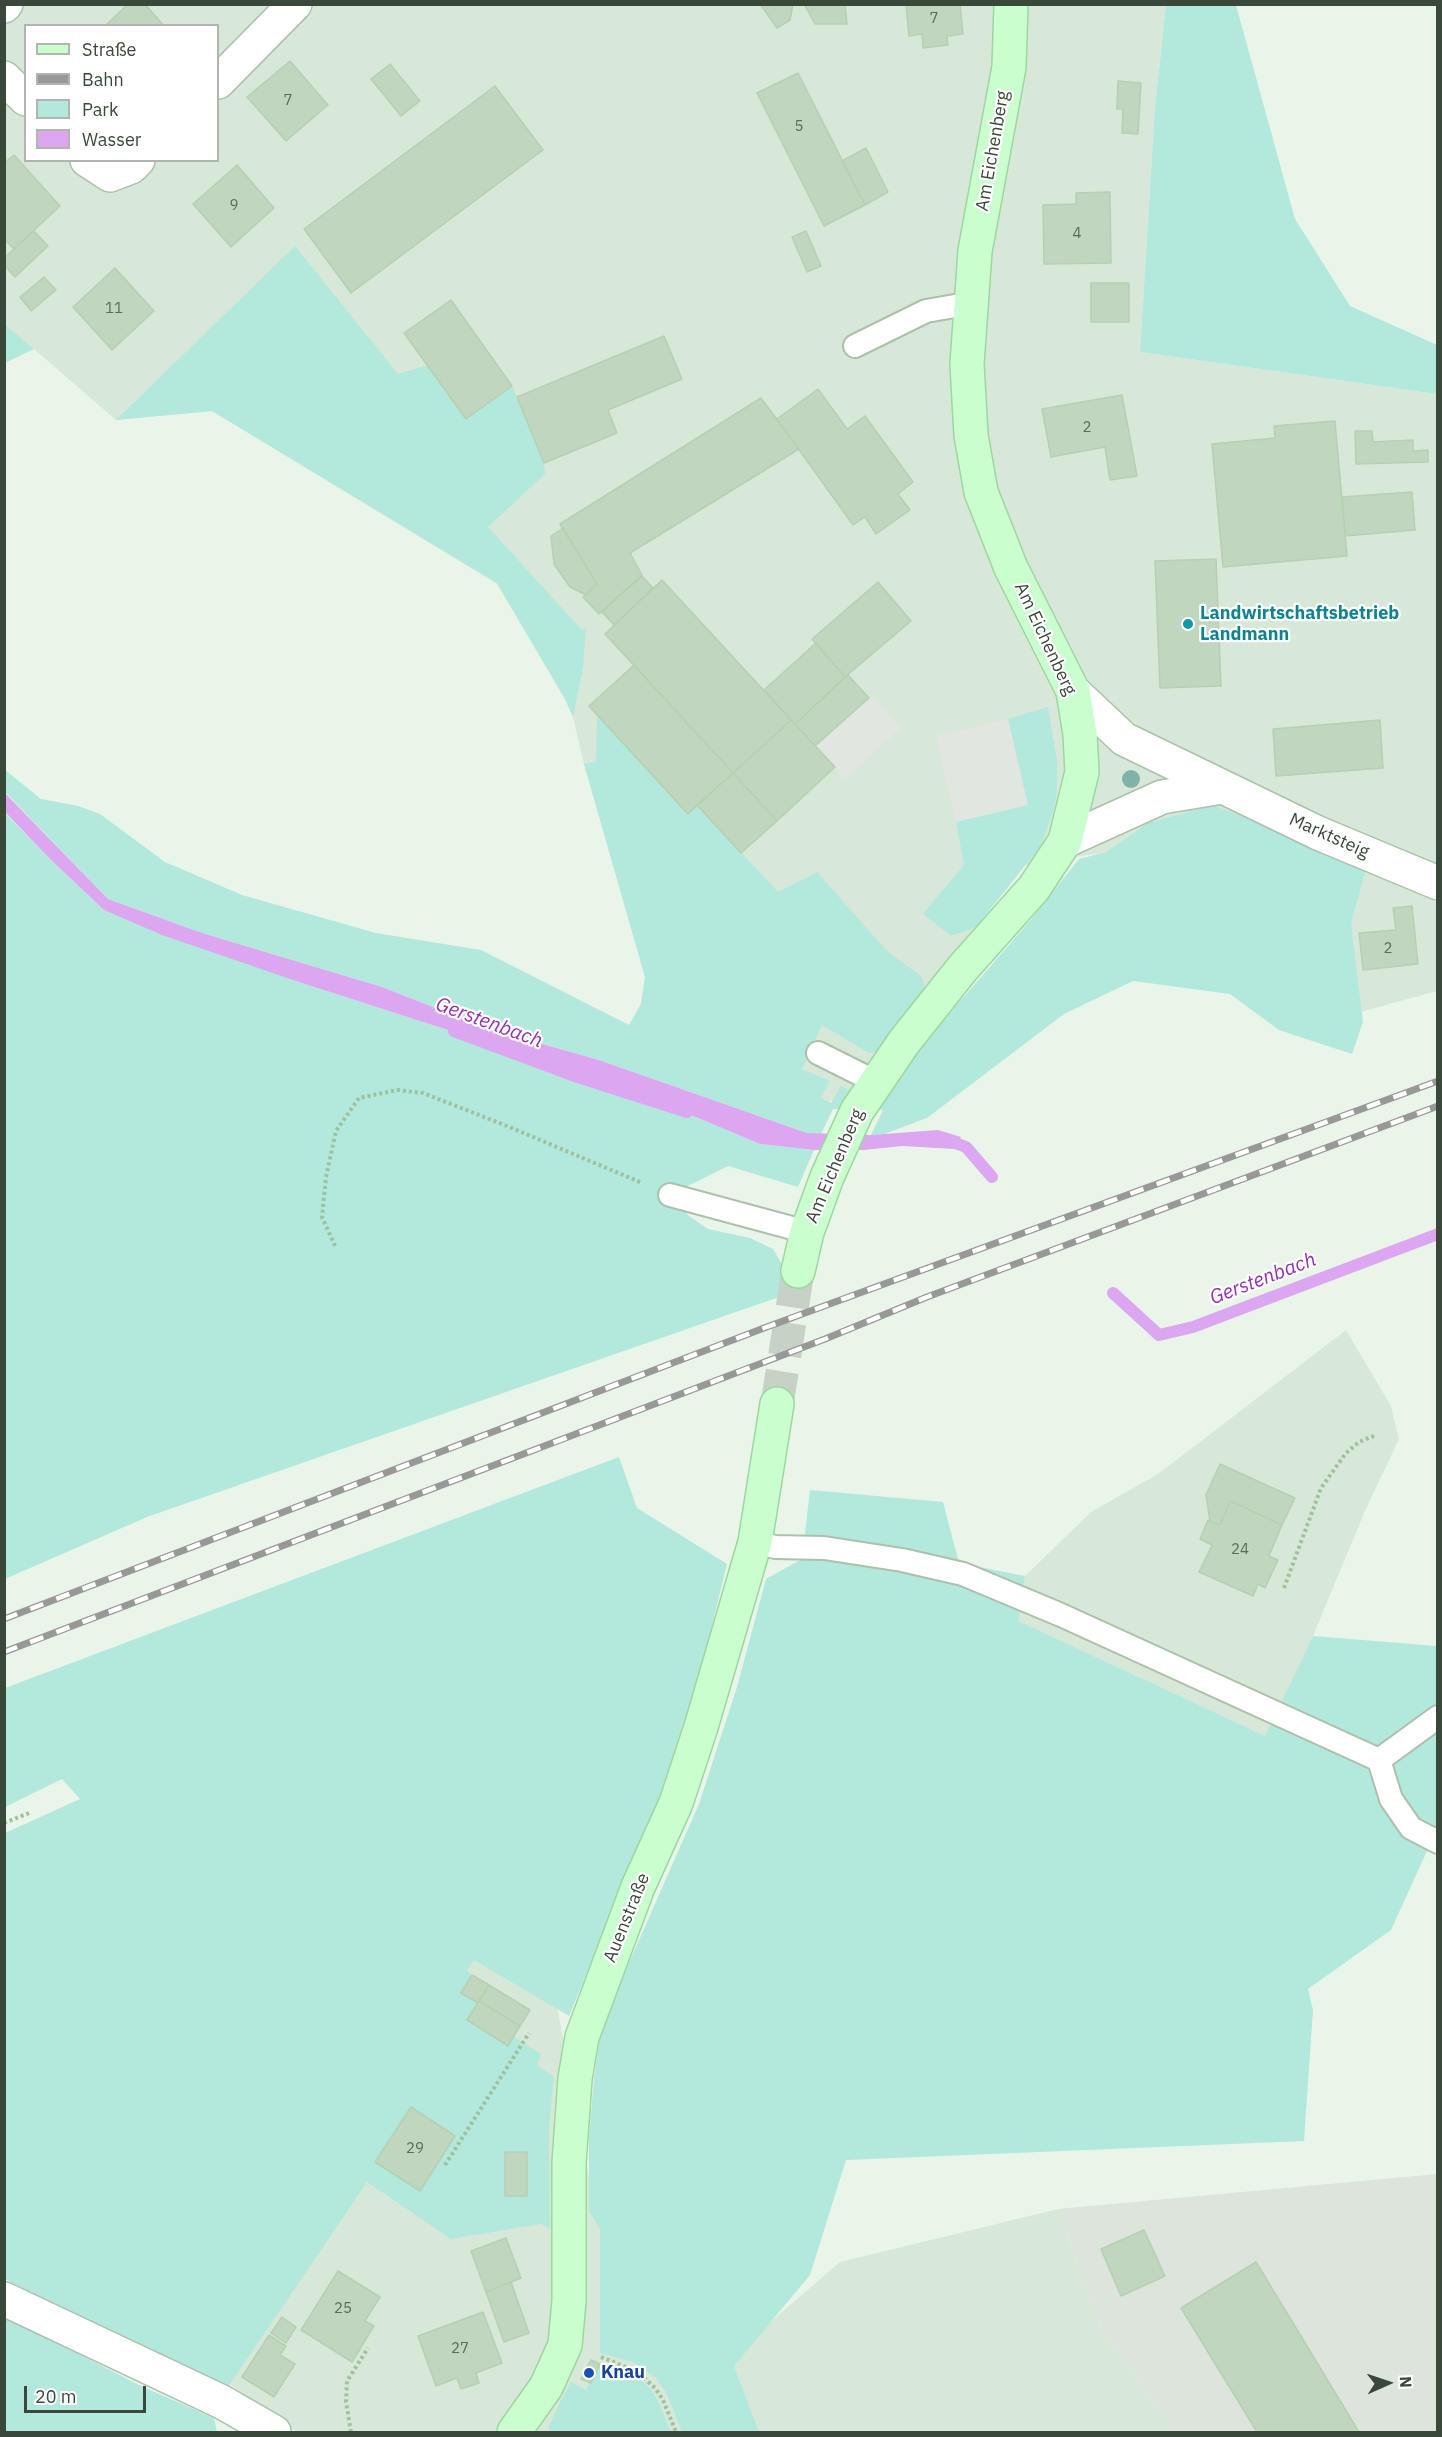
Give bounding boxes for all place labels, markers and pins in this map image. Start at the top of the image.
place label: Landwirtschaftsbetrieb Landmann [1200,603,1399,646]
marker: Landwirtschaftsbetrieb Landmann [1181,617,1195,631]
place label: Knau [601,2362,645,2384]
marker: Knau [582,2366,596,2380]

